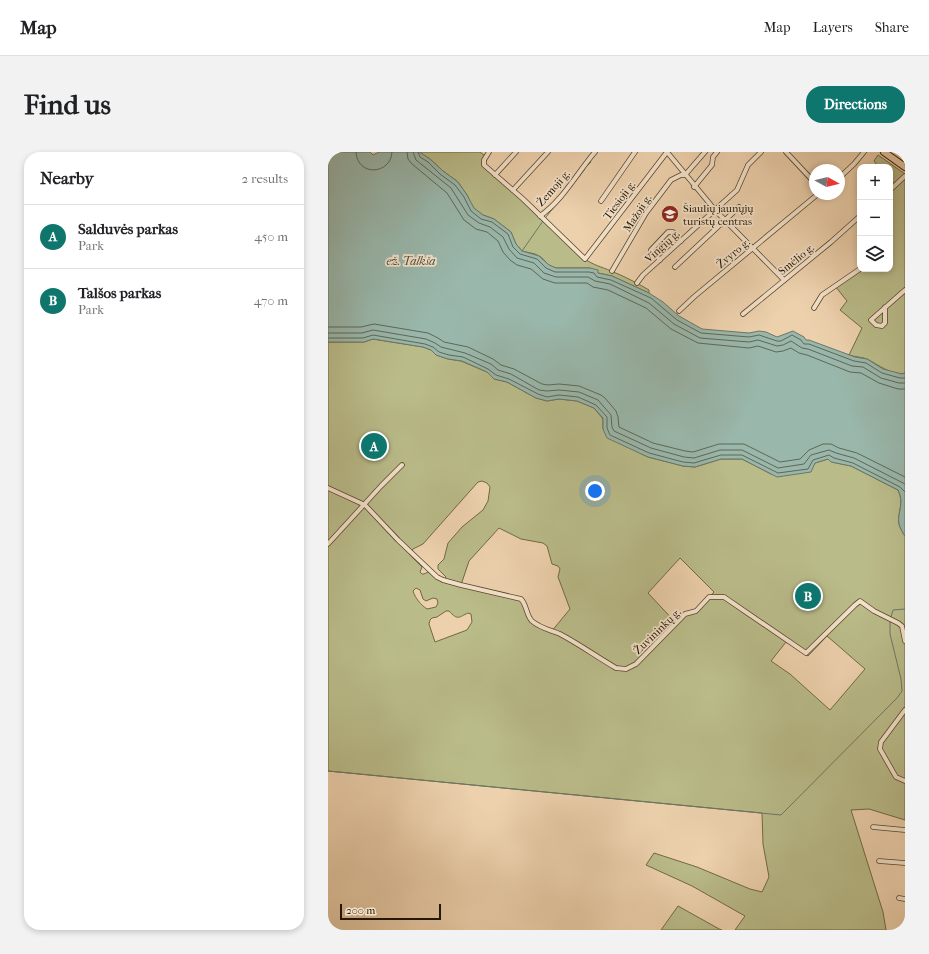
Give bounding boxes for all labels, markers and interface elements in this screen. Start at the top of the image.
text: Map [20,17,56,39]
text: Map [764,19,791,36]
text: Layers [813,19,853,36]
text: Share [875,19,909,36]
button: Directions [806,86,905,123]
text: Find us [24,88,111,121]
north arrow [809,164,845,200]
map controls [857,164,893,272]
button: + [857,164,893,200]
street label: Žemoji g. [534,167,573,209]
text: Nearby [40,168,94,188]
text: 2 results [242,171,288,186]
street label: Tiesioji g. [601,178,638,222]
street label: Mažoji g. [621,192,654,234]
button: − [857,200,893,236]
place label: Šiaulių jaunųjų turistų centras [683,202,754,228]
school or university icon: Šiaulių jaunųjų turistų centras [660,204,680,224]
text: Salduvės parkas [78,220,178,238]
street label: Vingių g. [641,227,682,266]
text: A [49,229,57,244]
text: 450 m [254,229,288,244]
street label: Žvyro g. [714,236,752,271]
button: layers [857,236,893,272]
text: Park [78,238,104,253]
street label: Smėlio g. [776,241,817,278]
water label: ež. Talkša [386,254,436,268]
text: Talšos parkas [78,284,161,302]
text: B [49,293,57,308]
text: 470 m [254,293,288,308]
text: Park [78,302,104,317]
pin: A [361,431,387,461]
your location [585,481,605,501]
pin: B [795,581,821,611]
street label: Žuvininkų g. [631,606,684,657]
scale bar [340,902,441,921]
text: 200 m [346,904,375,917]

